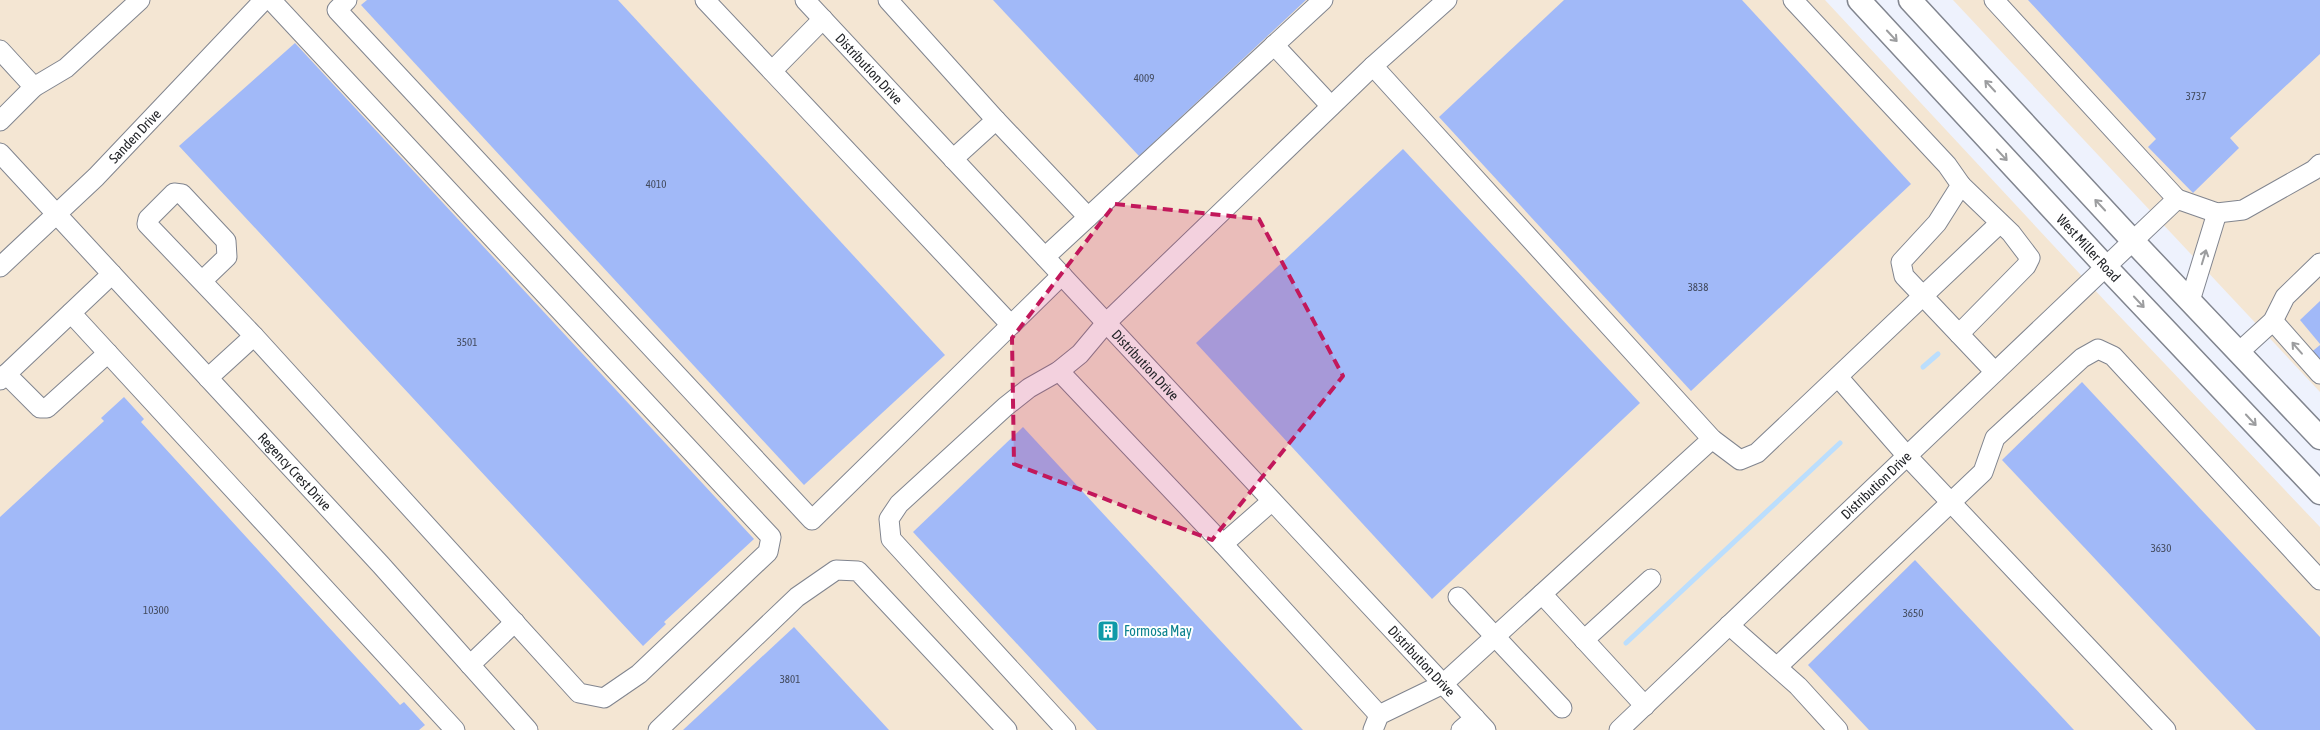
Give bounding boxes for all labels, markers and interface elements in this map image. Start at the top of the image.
one-way arrow [1886,29,1898,42]
street label: Distribution Drive [832,30,906,107]
house number: 4009 [1134,72,1154,84]
one-way arrow [1984,79,1996,92]
house number: 3737 [2186,90,2206,102]
street label: Sanden Drive [106,106,164,166]
one-way arrow [1996,149,2008,161]
house number: 4010 [646,178,666,190]
one-way arrow [2094,199,2106,212]
street label: West Miller Road [2053,211,2124,285]
one-way arrow [2200,250,2209,265]
house number: 3838 [1688,281,1708,293]
one-way arrow [2133,296,2145,308]
street label: Distribution Drive [1109,326,1182,403]
house number: 3501 [457,336,477,348]
one-way arrow [2291,341,2302,354]
one-way arrow [2245,413,2257,426]
street label: Regency Crest Drive [255,429,335,514]
street label: Distribution Drive [1838,448,1915,522]
house number: 3630 [2151,542,2171,554]
house number: 10300 [143,604,169,616]
house number: 3650 [1903,607,1923,619]
building icon: Formosa May [1096,619,1120,643]
street label: Distribution Drive [1385,622,1458,700]
place label: Formosa May [1124,623,1192,639]
house number: 3801 [780,673,800,685]

